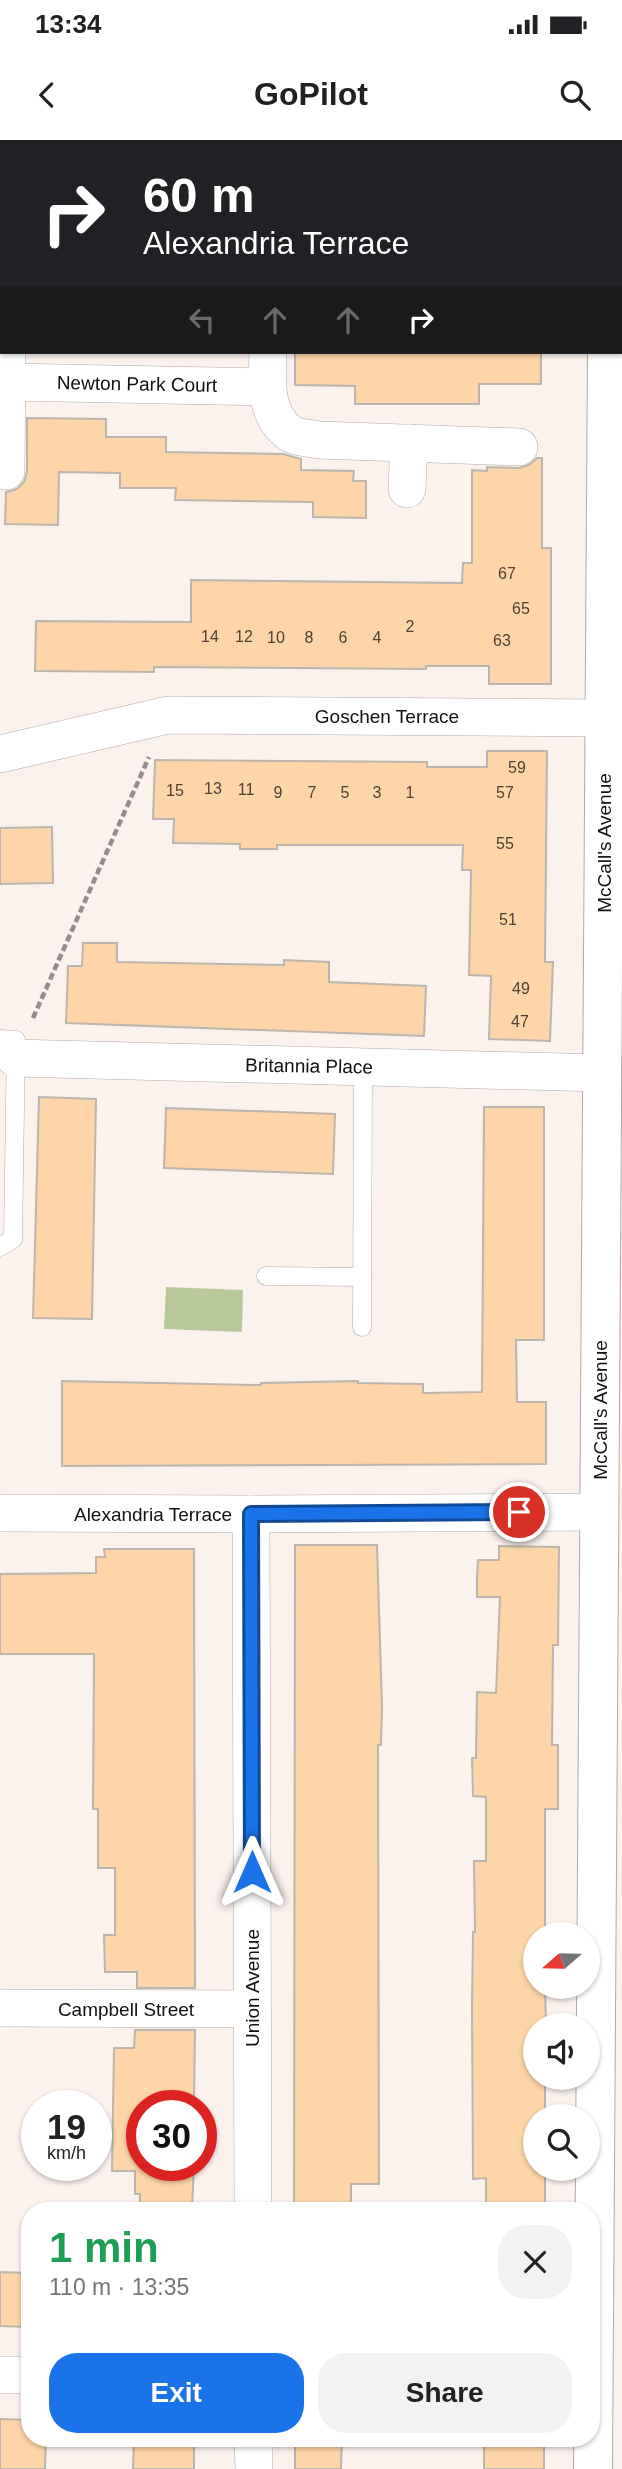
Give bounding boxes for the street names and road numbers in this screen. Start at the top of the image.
street label: Newton Park Court [57,372,218,396]
street label: Goschen Terrace [315,706,459,727]
street label: McCall's Avenue [594,773,615,913]
street label: Britannia Place [245,1054,373,1078]
street label: McCall's Avenue [590,1340,611,1480]
street label: Alexandria Terrace [74,1504,232,1525]
street label: Union Avenue [242,1929,263,2047]
street label: Campbell Street [58,1999,195,2020]

